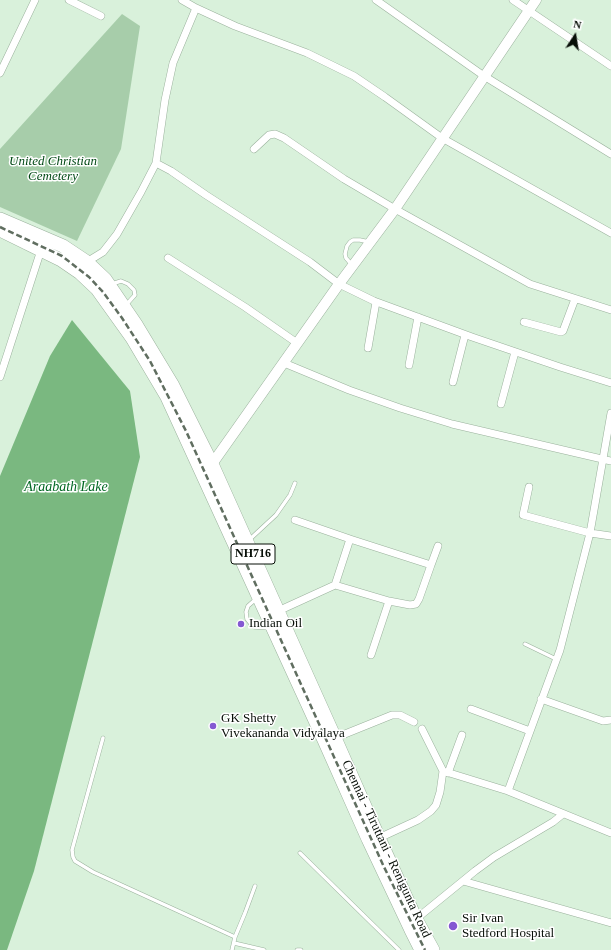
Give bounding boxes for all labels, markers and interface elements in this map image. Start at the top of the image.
north arrow [555,16,595,56]
text: N [572,18,583,31]
park label: United Christian Cemetery [9,154,97,185]
water label: Araabath Lake [24,479,108,495]
road number: NH716 [231,544,275,564]
place label: Indian Oil [249,616,302,632]
marker: Indian Oil [236,619,246,629]
place label: GK Shetty Vivekananda Vidyalaya [221,711,345,742]
marker: GK Shetty Vivekananda Vidyalaya [208,721,218,731]
street label: Chennai - Tiruttani - Renigunta Road [338,758,434,940]
place label: Sir Ivan Stedford Hospital [462,911,554,942]
marker: Sir Ivan Stedford Hospital [447,920,459,932]

